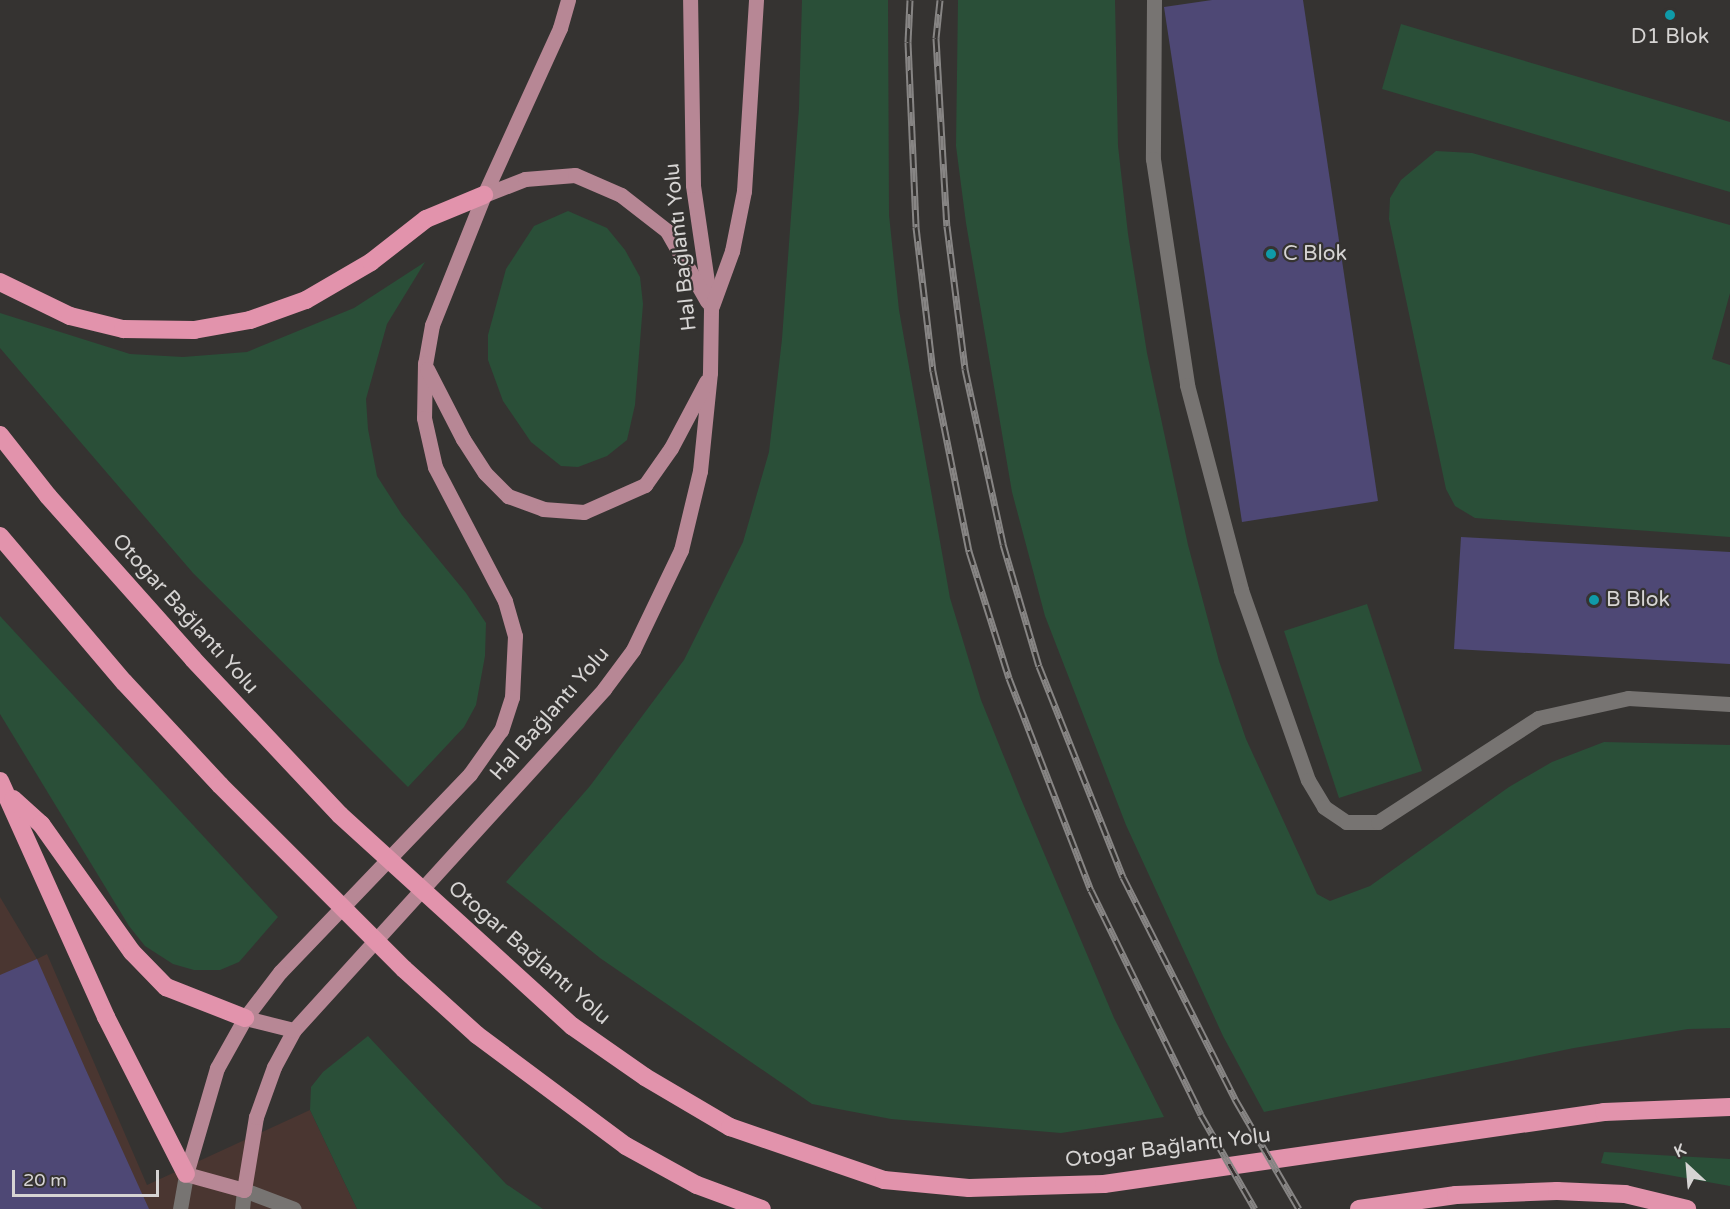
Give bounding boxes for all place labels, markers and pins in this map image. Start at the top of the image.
marker: D1 Blok [1663,8,1677,22]
place label: D1 Blok [1631,24,1709,50]
place label: C Blok [1283,241,1347,267]
marker: C Blok [1264,247,1278,261]
place label: B Blok [1606,587,1670,613]
marker: B Blok [1587,593,1601,607]

